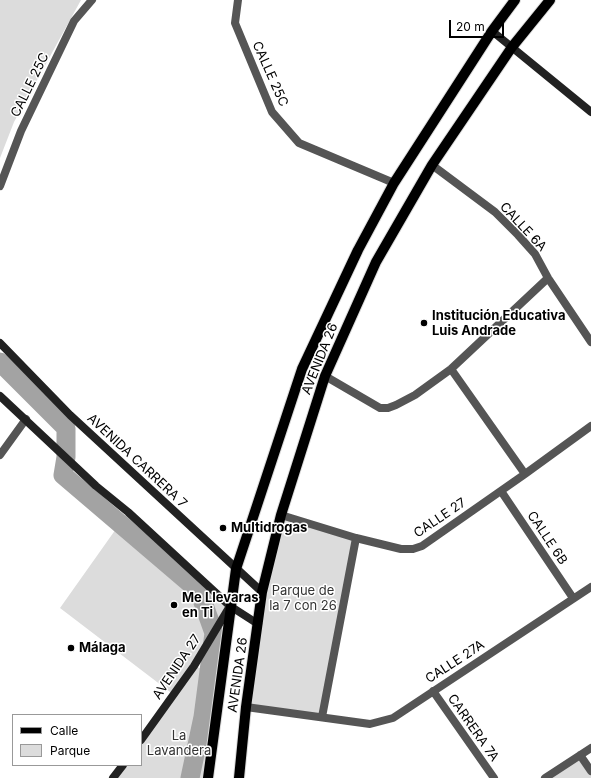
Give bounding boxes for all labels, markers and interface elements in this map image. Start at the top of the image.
scale bar [451,12,506,38]
text: 20 m [456,19,485,34]
street label: CALLE 25C [249,39,291,109]
street label: CALLE 25C [8,50,52,120]
street label: CALLE 6A [496,199,550,255]
place label: Institución Educativa Luis Andrade [432,308,565,339]
marker: Institución Educativa Luis Andrade [419,318,429,328]
street label: AVENIDA 26 [299,321,341,397]
street label: AVENIDA CARRERA 7 [84,411,190,511]
street label: CALLE 27 [411,495,469,541]
street label: CALLE 6B [523,508,571,568]
place label: Multidrogas [231,520,307,536]
marker: Multidrogas [218,523,228,533]
park label: Parque de la 7 con 26 [269,583,337,614]
place label: Me Llevaras en Ti [182,590,258,621]
marker: Me Llevaras en Ti [169,600,179,610]
street label: AVENIDA 27 [150,632,204,702]
street label: AVENIDA 26 [225,636,251,714]
street label: CALLE 27A [423,637,487,687]
place label: Málaga [79,640,125,656]
marker: Málaga [66,643,76,653]
street label: CARRERA 7A [444,691,502,765]
legend [12,714,142,766]
text: Calle [50,723,78,738]
park label: La Lavandera [147,728,211,759]
text: Parque [50,743,90,758]

